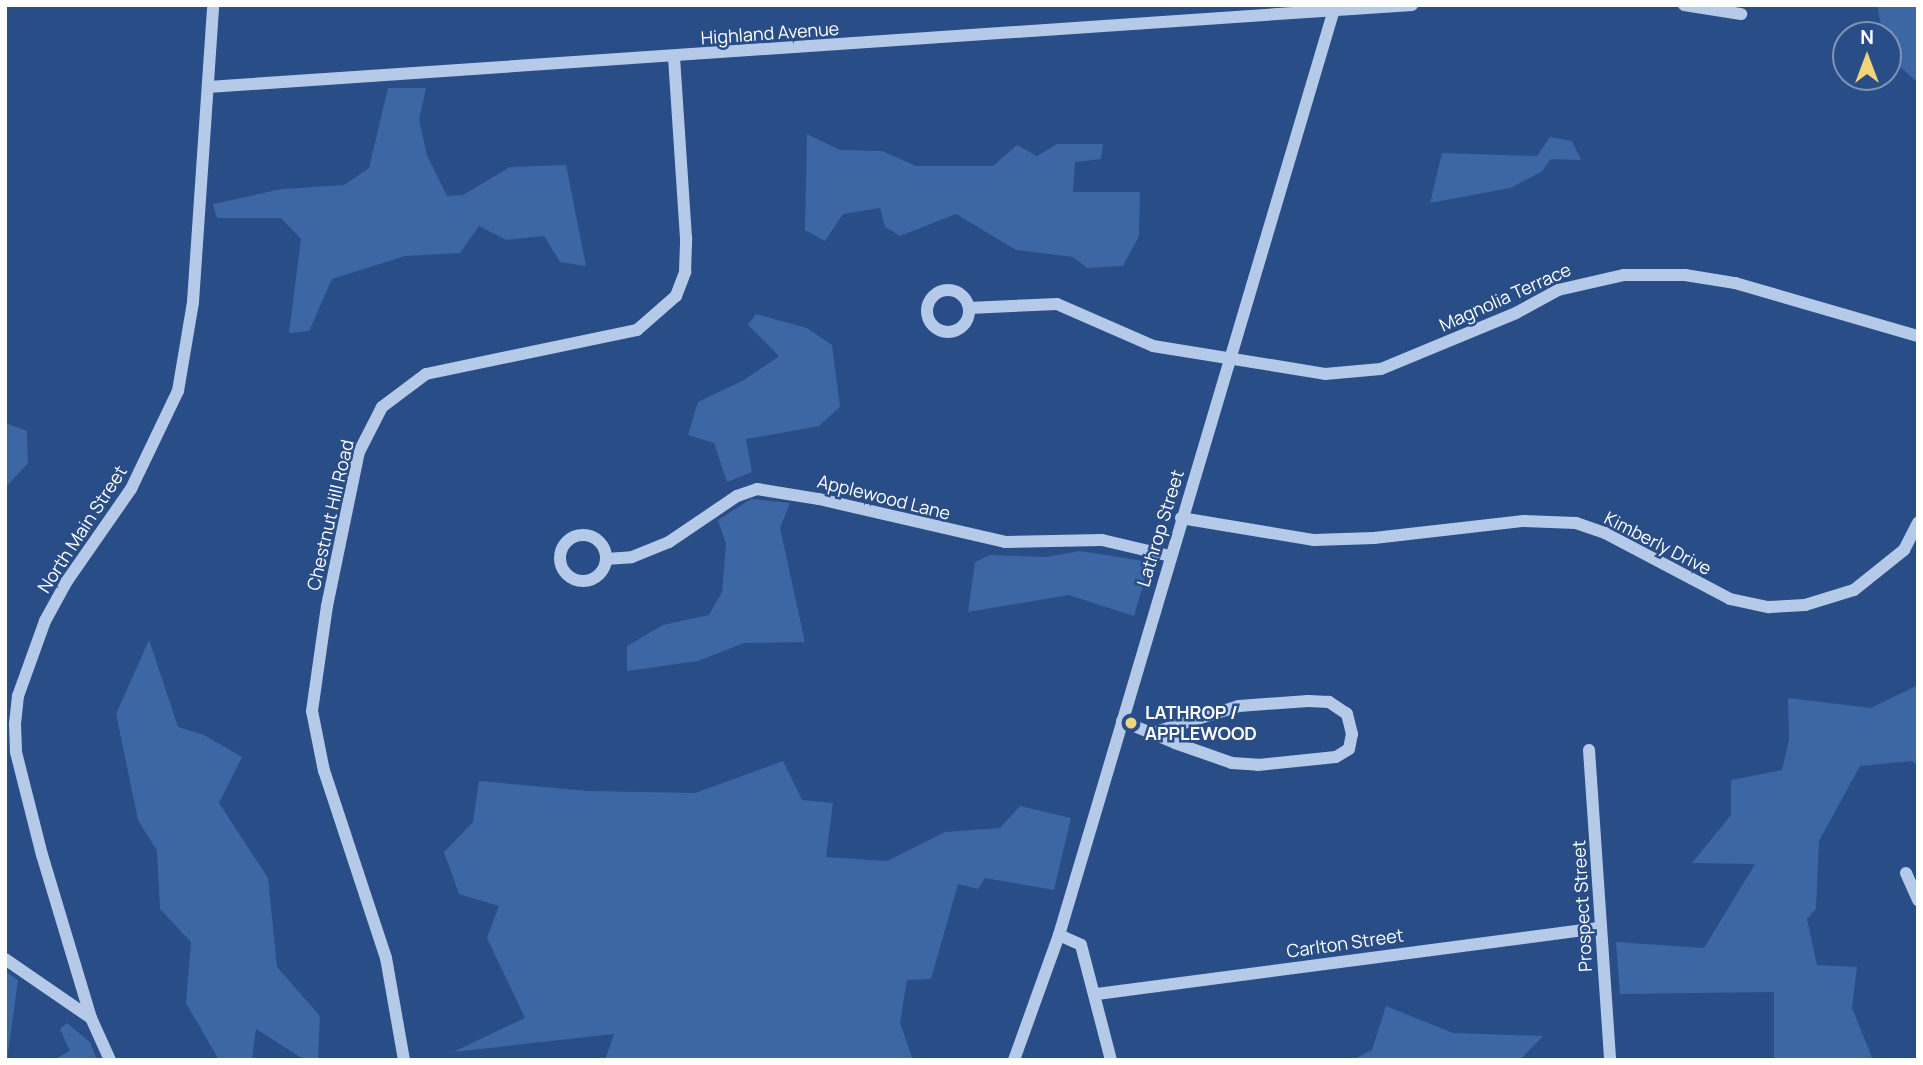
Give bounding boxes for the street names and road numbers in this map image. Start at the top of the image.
street label: Highland Avenue [700,17,840,49]
street label: Magnolia Terrace [1436,258,1574,336]
street label: Chestnut Hill Road [302,437,358,593]
street label: North Main Street [33,461,131,597]
street label: Lathrop Street [1132,467,1188,589]
street label: Applewood Lane [815,470,953,524]
street label: Kimberly Drive [1601,507,1715,579]
street label: Prospect Street [1568,840,1596,972]
street label: Carlton Street [1285,924,1405,962]

